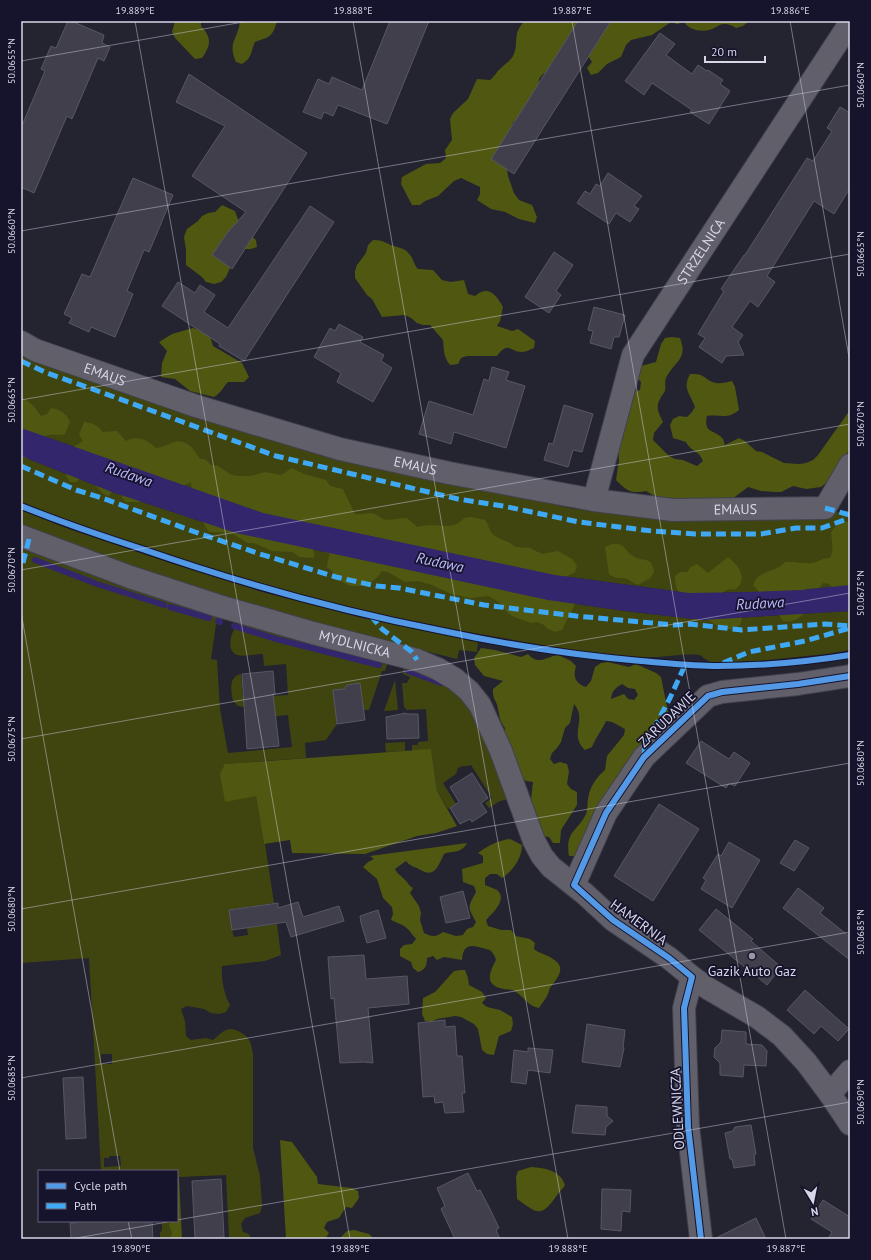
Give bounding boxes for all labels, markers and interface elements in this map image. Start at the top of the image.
text: 19.889°E [116,4,155,17]
text: 19.888°E [334,4,373,17]
text: 19.887°E [553,4,592,17]
text: 19.886°E [771,4,810,17]
text: 50.0655°N [5,38,18,84]
scale bar [705,38,765,64]
text: 20 m [711,44,737,59]
text: 50.0660°N [854,62,867,108]
text: 50.0660°N [5,208,18,254]
street label: STRZELNICA [673,214,729,288]
text: 50.0665°N [854,231,867,277]
street label: EMAUS [81,359,128,390]
text: 50.0665°N [5,377,18,423]
text: 50.0670°N [854,401,867,447]
street label: EMAUS [392,452,438,479]
water label: Rudawa [103,457,156,491]
street label: EMAUS [714,500,757,518]
text: 50.0670°N [5,547,18,593]
water label: Rudawa [414,548,466,576]
text: 50.0675°N [854,570,867,616]
water label: Rudawa [735,592,785,614]
street label: MYDLNICKA [317,626,393,662]
street label: ZARUDAWIE [635,687,699,751]
text: 50.0675°N [5,716,18,762]
text: 50.0680°N [854,740,867,786]
text: 50.0680°N [5,886,18,932]
street label: HAMERNIA [607,895,672,949]
text: 50.0685°N [854,909,867,955]
marker: Gazik Auto Gaz [747,951,757,961]
place label: Gazik Auto Gaz [708,962,796,980]
text: 50.0685°N [5,1055,18,1101]
street label: ODLEWNICZA [666,1067,688,1150]
text: 50.0690°N [854,1079,867,1125]
legend [38,1170,178,1222]
text: Cycle path [74,1178,127,1193]
north arrow [793,1182,833,1222]
text: Path [74,1198,97,1213]
text: N [810,1204,820,1219]
text: 19.890°E [112,1242,151,1255]
text: 19.889°E [331,1242,370,1255]
text: 19.888°E [549,1242,588,1255]
text: 19.887°E [767,1242,806,1255]

